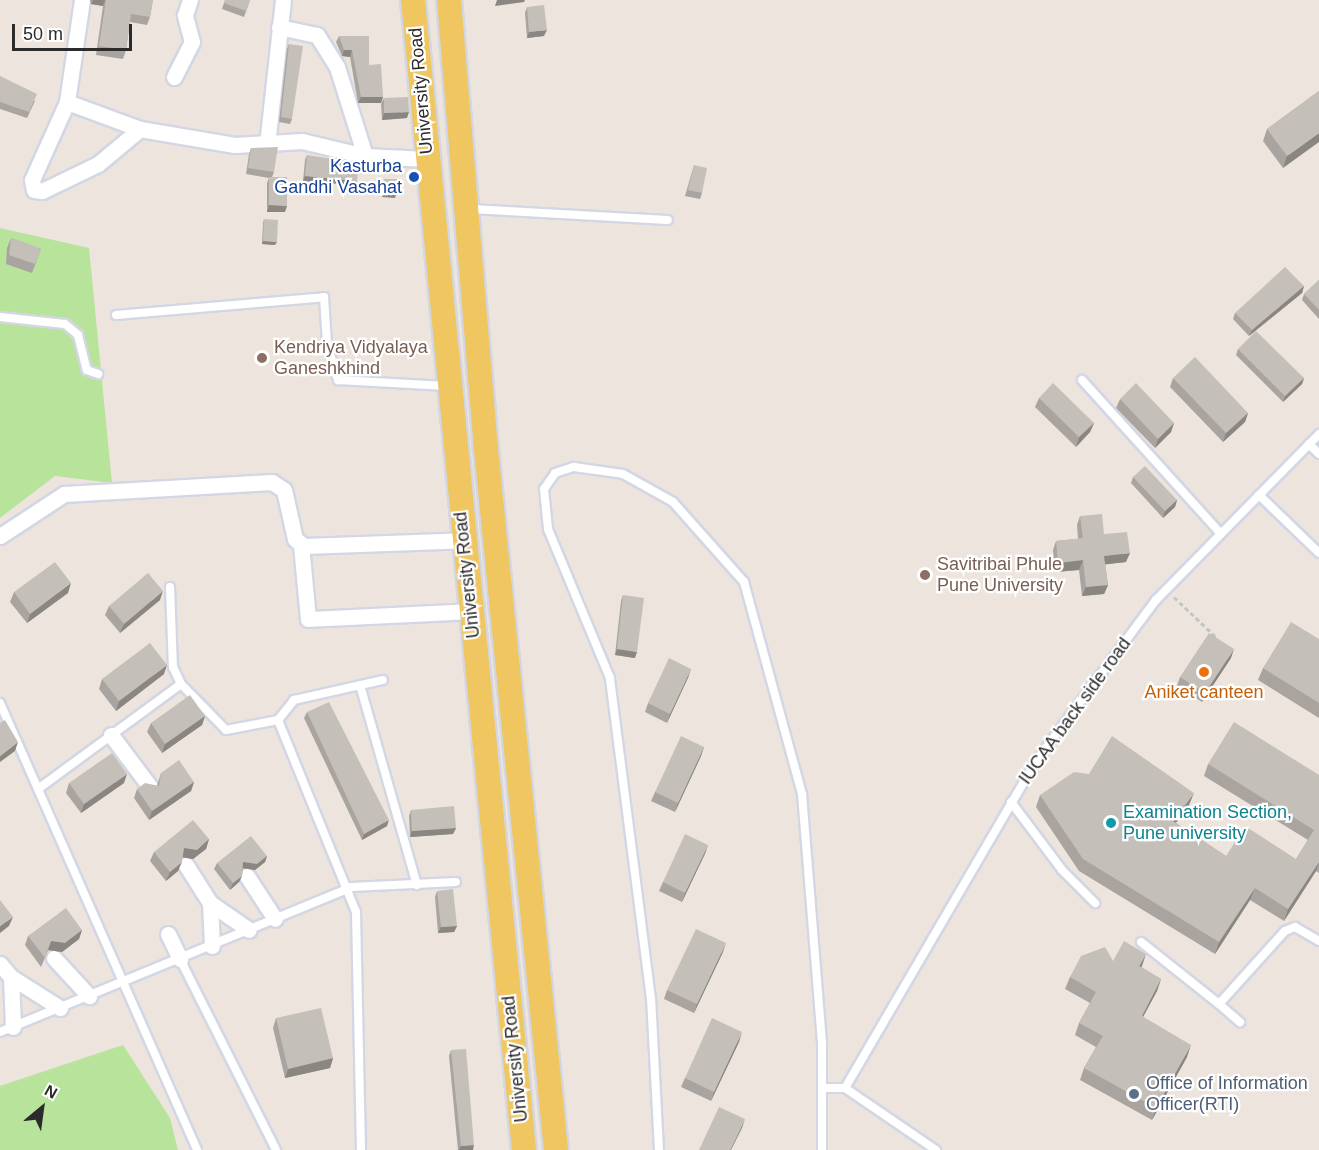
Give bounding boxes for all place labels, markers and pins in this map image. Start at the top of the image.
place label: Kasturba Gandhi Vasahat [274,156,402,198]
marker: Kasturba Gandhi Vasahat [407,170,421,184]
place label: Kendriya Vidyalaya Ganeshkhind [274,337,428,380]
marker: Kendriya Vidyalaya Ganeshkhind [255,351,269,365]
place label: Savitribai Phule Pune University [937,554,1063,596]
marker: Savitribai Phule Pune University [918,568,932,582]
marker: Aniket canteen [1197,665,1211,679]
place label: Aniket canteen [1144,681,1264,703]
place label: Examination Section, Pune university [1123,802,1292,844]
marker: Examination Section, Pune university [1104,816,1118,830]
place label: Office of Information Officer(RTI) [1146,1073,1308,1116]
marker: Office of Information Officer(RTI) [1127,1087,1141,1101]

